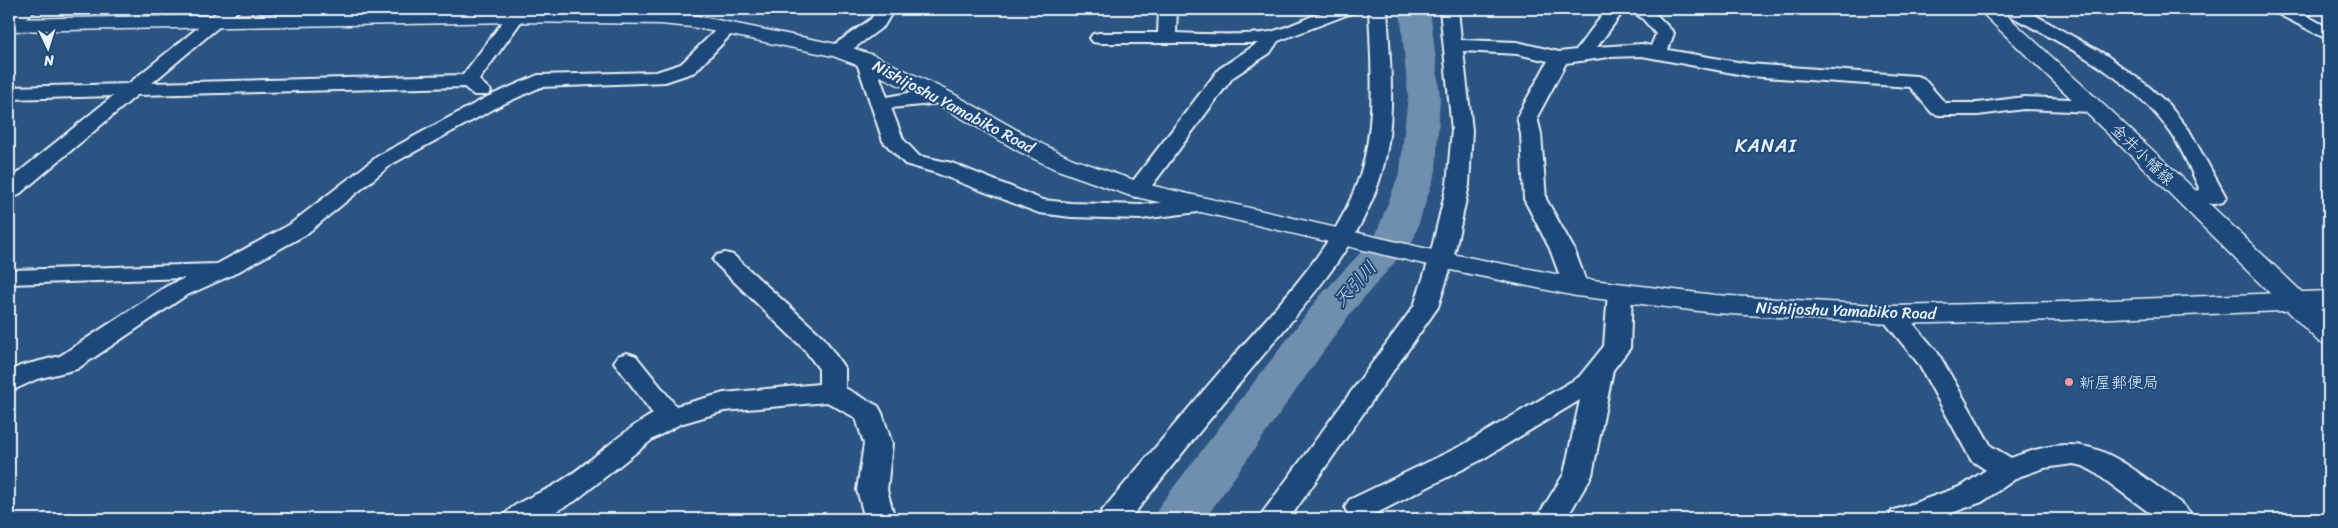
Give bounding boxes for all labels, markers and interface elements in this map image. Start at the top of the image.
north arrow [22,22,72,72]
text: N [43,48,56,73]
street label: Nishijoshu Yamabiko Road [867,51,1042,162]
street label: 金井小幡線 [2104,116,2182,193]
district label: KANAI [1735,129,1798,162]
water label: 天引川 [1325,253,1385,315]
street label: Nishijoshu Yamabiko Road [1755,293,1938,328]
place label: 新屋郵便局 [2079,368,2159,397]
marker: 新屋郵便局 [2063,376,2075,388]

